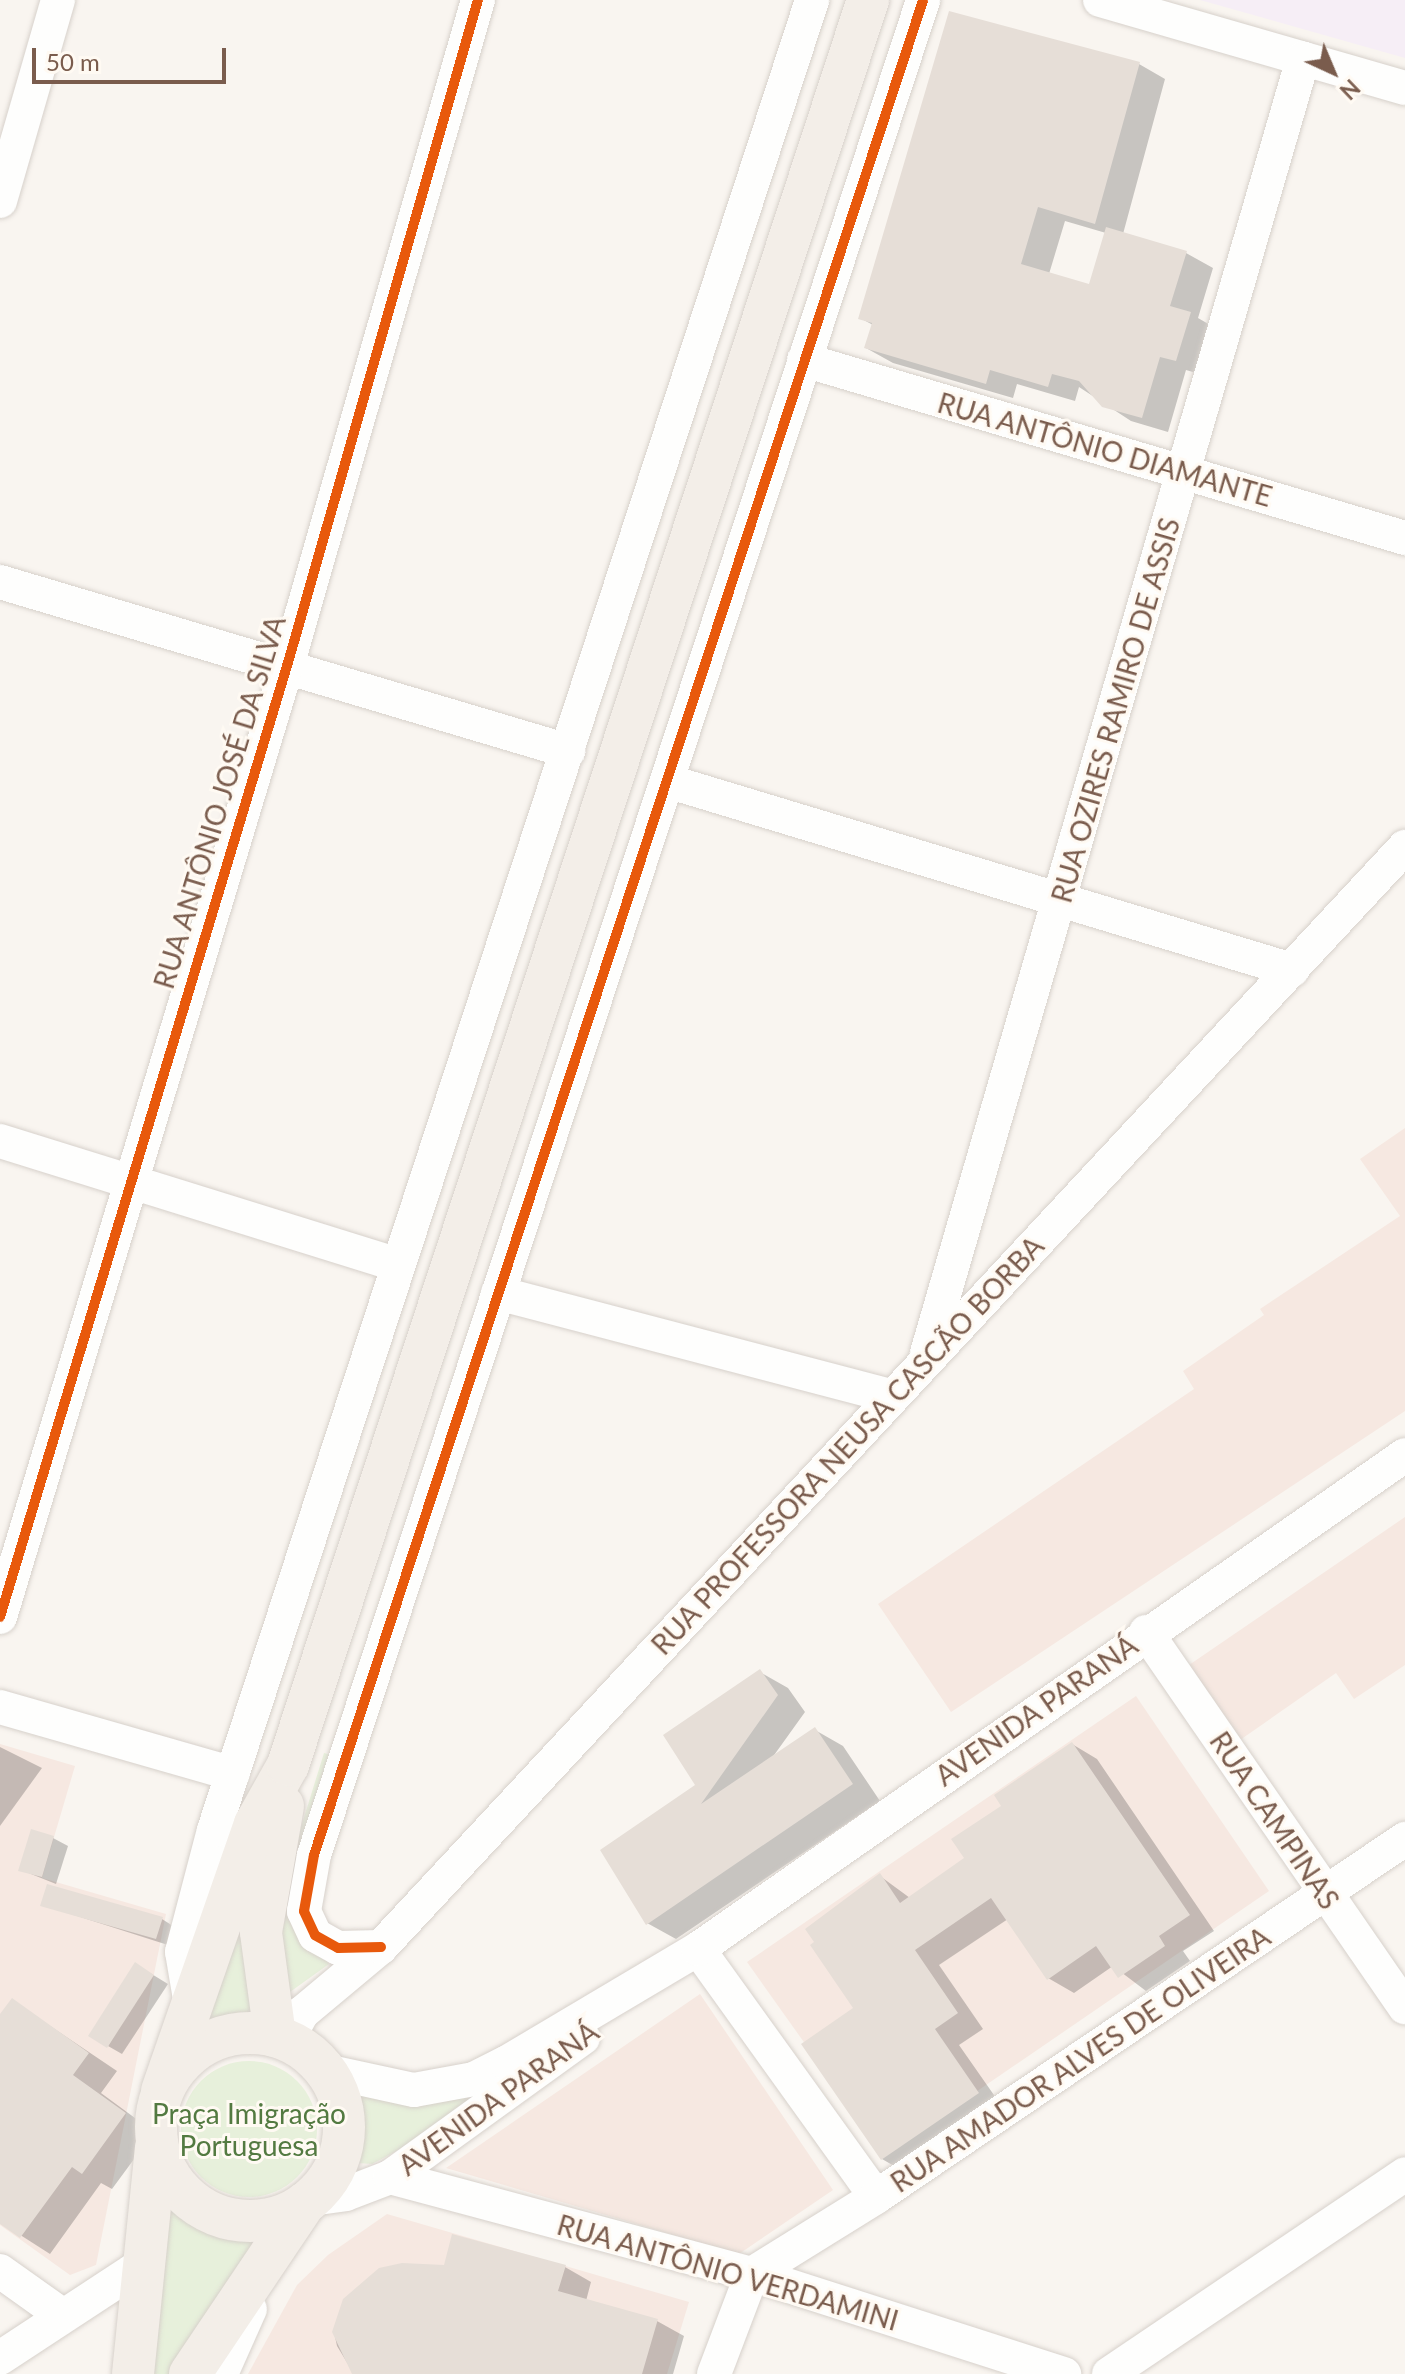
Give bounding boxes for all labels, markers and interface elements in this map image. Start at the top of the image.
scale bar [36,32,230,82]
north arrow [1293,32,1373,112]
text: 50 m [46,47,100,76]
text: N [1335,74,1366,105]
street label: RUA ANTÔNIO DIAMANTE [933,385,1277,513]
street label: RUA OZIRES RAMIRO DE ASSIS [1044,513,1186,907]
street label: RUA ANTÔNIO JOSÉ DA SILVA [146,610,292,994]
street label: RUA PROFESSORA NEUSA CASCÃO BORBA [643,1228,1051,1662]
street label: AVENIDA PARANÁ [928,1627,1144,1793]
street label: RUA CAMPINAS [1203,1725,1347,1915]
street label: RUA AMADOR ALVES DE OLIVEIRA [883,1918,1277,2200]
street label: AVENIDA PARANÁ [391,2014,605,2182]
park label: Praça Imigração Portuguesa [152,2096,346,2162]
street label: RUA ANTÔNIO VERDAMINI [552,2207,904,2337]

